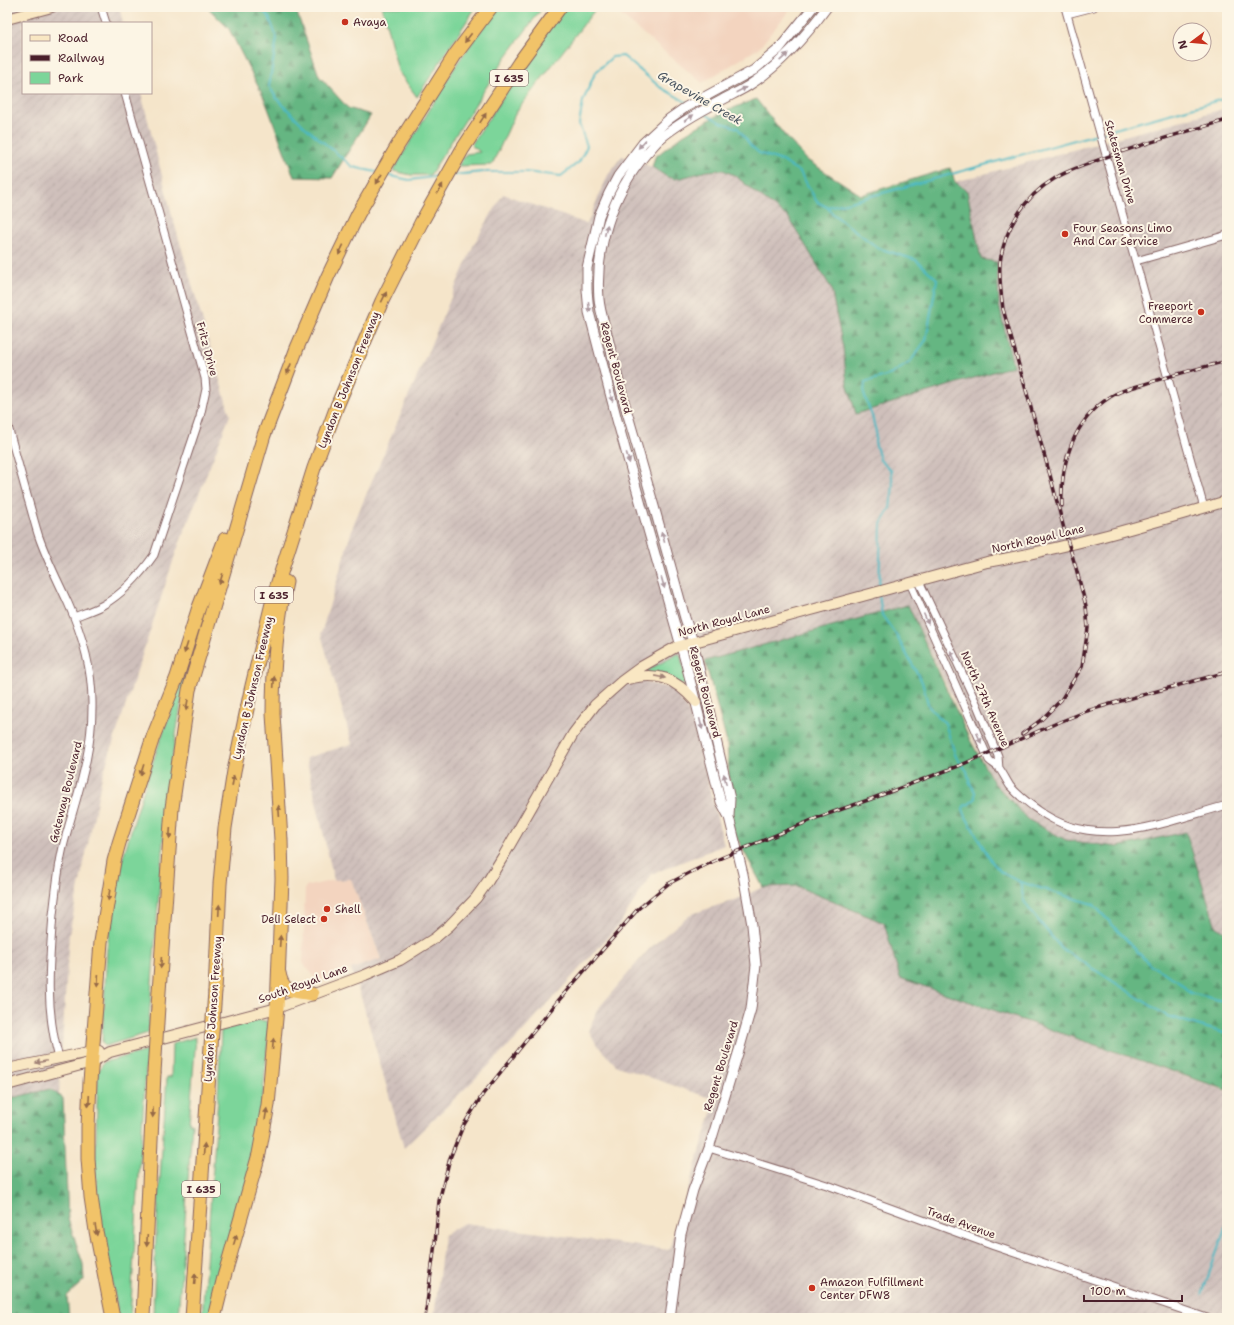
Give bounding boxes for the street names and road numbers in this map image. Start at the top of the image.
road number: I 635 [490,70,528,86]
street label: Statesman Drive [1101,118,1139,206]
street label: Lyndon B Johnson Freeway [315,309,383,451]
street label: Fritz Drive [193,320,221,378]
street label: Regent Boulevard [597,321,635,415]
street label: North Royal Lane [990,521,1086,557]
road number: I 635 [255,587,293,603]
street label: North Royal Lane [676,602,772,640]
street label: Lyndon B Johnson Freeway [229,615,277,761]
street label: Regent Boulevard [686,645,724,739]
street label: North 27th Avenue [957,649,1013,749]
street label: Gateway Boulevard [46,739,86,845]
street label: Lyndon B Johnson Freeway [200,935,226,1083]
street label: South Royal Lane [256,961,350,1007]
street label: Regent Boulevard [700,1019,742,1113]
road number: I 635 [182,1181,220,1197]
street label: Trade Avenue [924,1204,998,1242]

